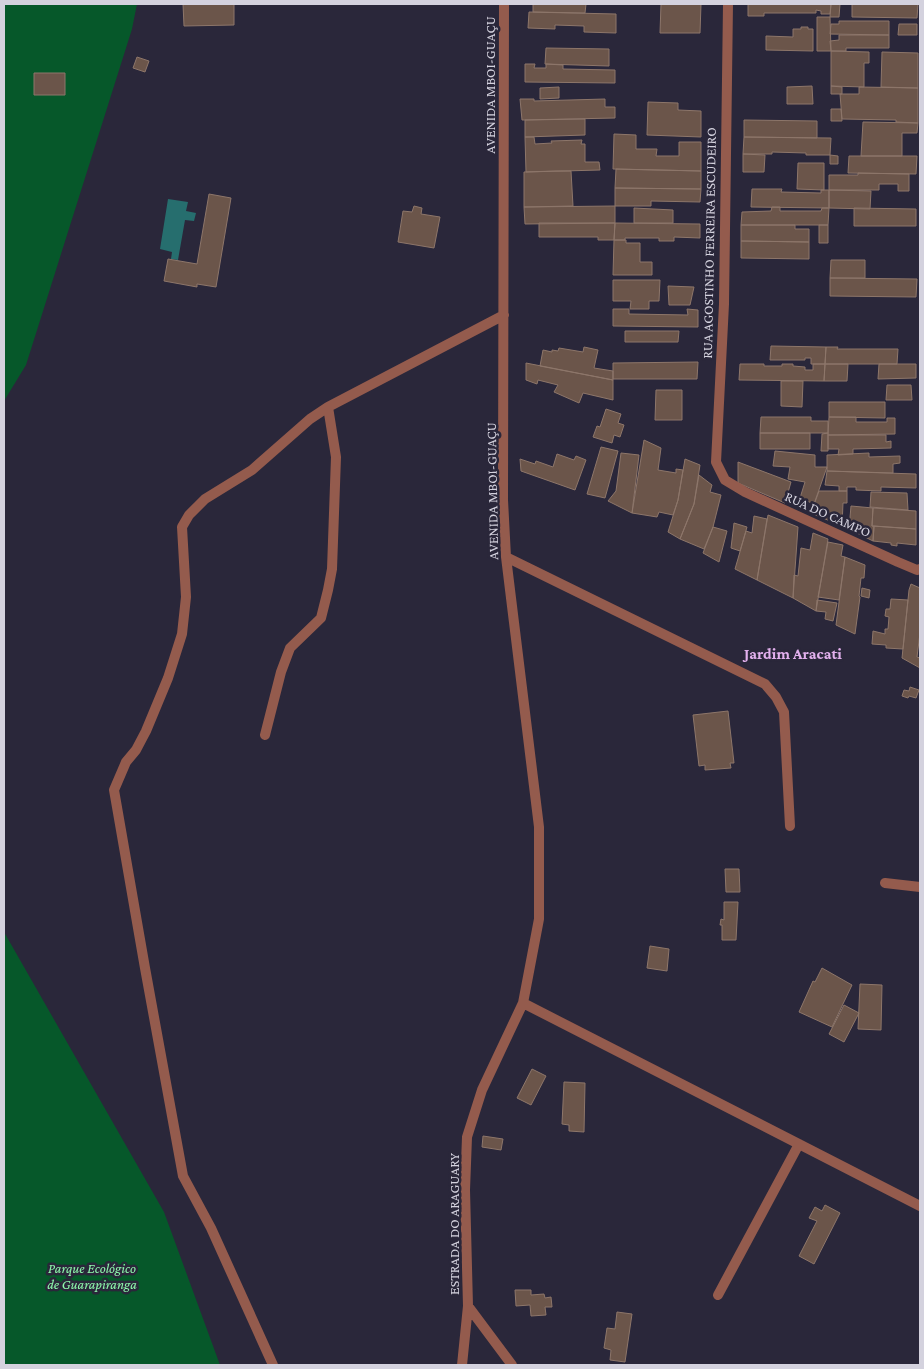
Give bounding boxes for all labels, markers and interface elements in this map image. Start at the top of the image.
street label: AVENIDA MBOI-GUAÇU [482,16,498,154]
street label: RUA AGOSTINHO FERREIRA ESCUDEIRO [699,127,719,359]
street label: AVENIDA MBOI-GUAÇU [483,422,501,560]
street label: RUA DO CAMPO [783,488,873,540]
district label: Jardim Aracati [742,645,842,662]
street label: ESTRADA DO ARAGUARY [446,1152,462,1295]
park label: Parque Ecológico de Guarapiranga [47,1260,137,1292]

